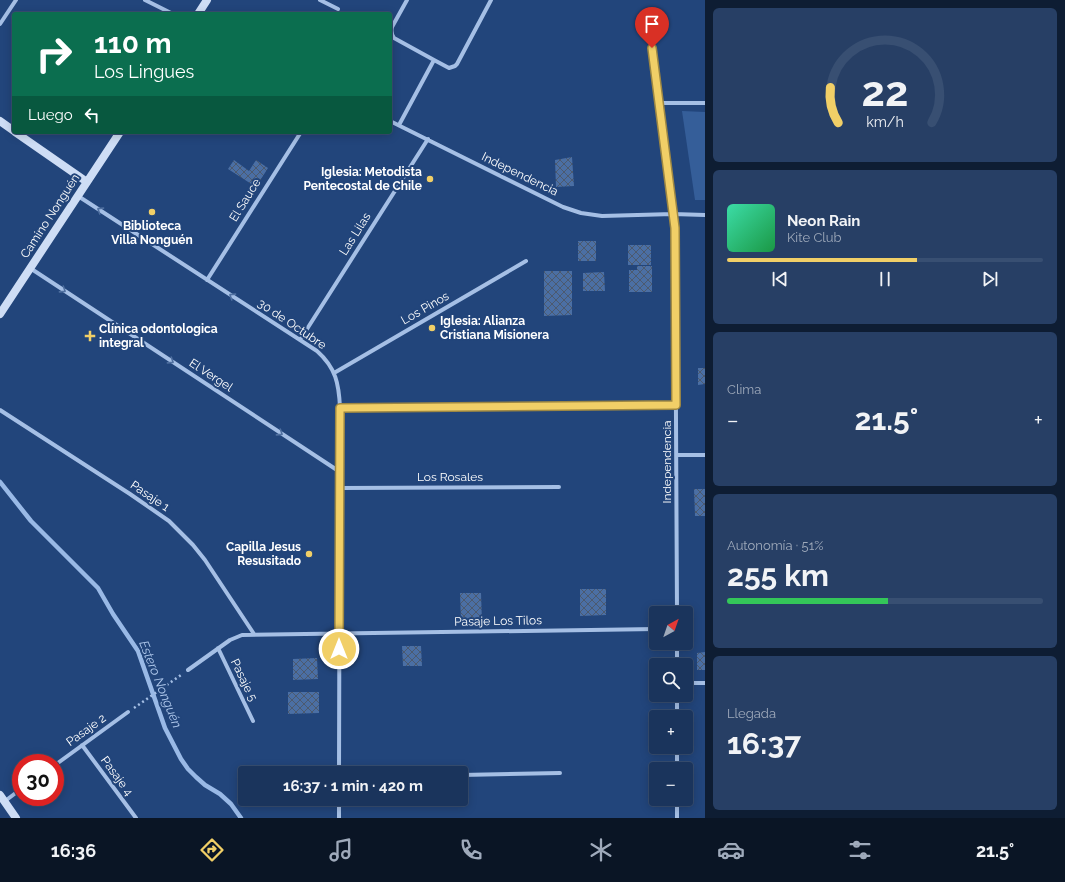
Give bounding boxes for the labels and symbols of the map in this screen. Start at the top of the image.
pin [635,7.0,669,48]
street label: Independencia [480,149,560,199]
place label: Iglesia: Metodista Pentecostal de Chile [303,165,422,193]
street label: Camino Nonguén [18,171,82,261]
marker: Iglesia: Metodista Pentecostal de Chile [425,174,435,184]
street label: El Sauce [226,176,264,224]
marker: Biblioteca Villa Nonguén [147,207,157,217]
one-way arrow [97,208,104,215]
street label: Las Lilas [336,210,374,258]
place label: Biblioteca Villa Nonguén [111,219,193,247]
one-way arrow [58,285,65,292]
street label: Los Pinos [399,289,452,327]
one-way arrow [229,293,236,301]
street label: 30 de Octubre [255,296,329,352]
place label: Iglesia: Alianza Cristiana Misionera [440,314,549,342]
place label: Clínica odontologica integral [99,322,218,350]
marker: Iglesia: Alianza Cristiana Misionera [427,323,437,333]
marker: Clínica odontologica integral [84,330,96,342]
one-way arrow [167,356,174,364]
street label: El Vergel [187,356,236,395]
street label: Independencia [660,420,674,504]
one-way arrow [276,428,283,435]
street label: Los Rosales [417,470,483,484]
street label: Pasaje 1 [128,478,172,514]
place label: Capilla Jesus Resusitado [226,540,301,568]
marker: Capilla Jesus Resusitado [304,549,314,559]
north arrow [649,606,693,650]
street label: Pasaje Los Tilos [454,613,542,629]
position arrow [318,628,360,670]
water label: Estero Nonguén [136,638,185,730]
street label: Pasaje 5 [228,656,260,704]
street label: Pasaje 2 [64,711,108,749]
street label: Pasaje 4 [98,753,136,799]
speed limit sign: 30 [12,754,64,806]

